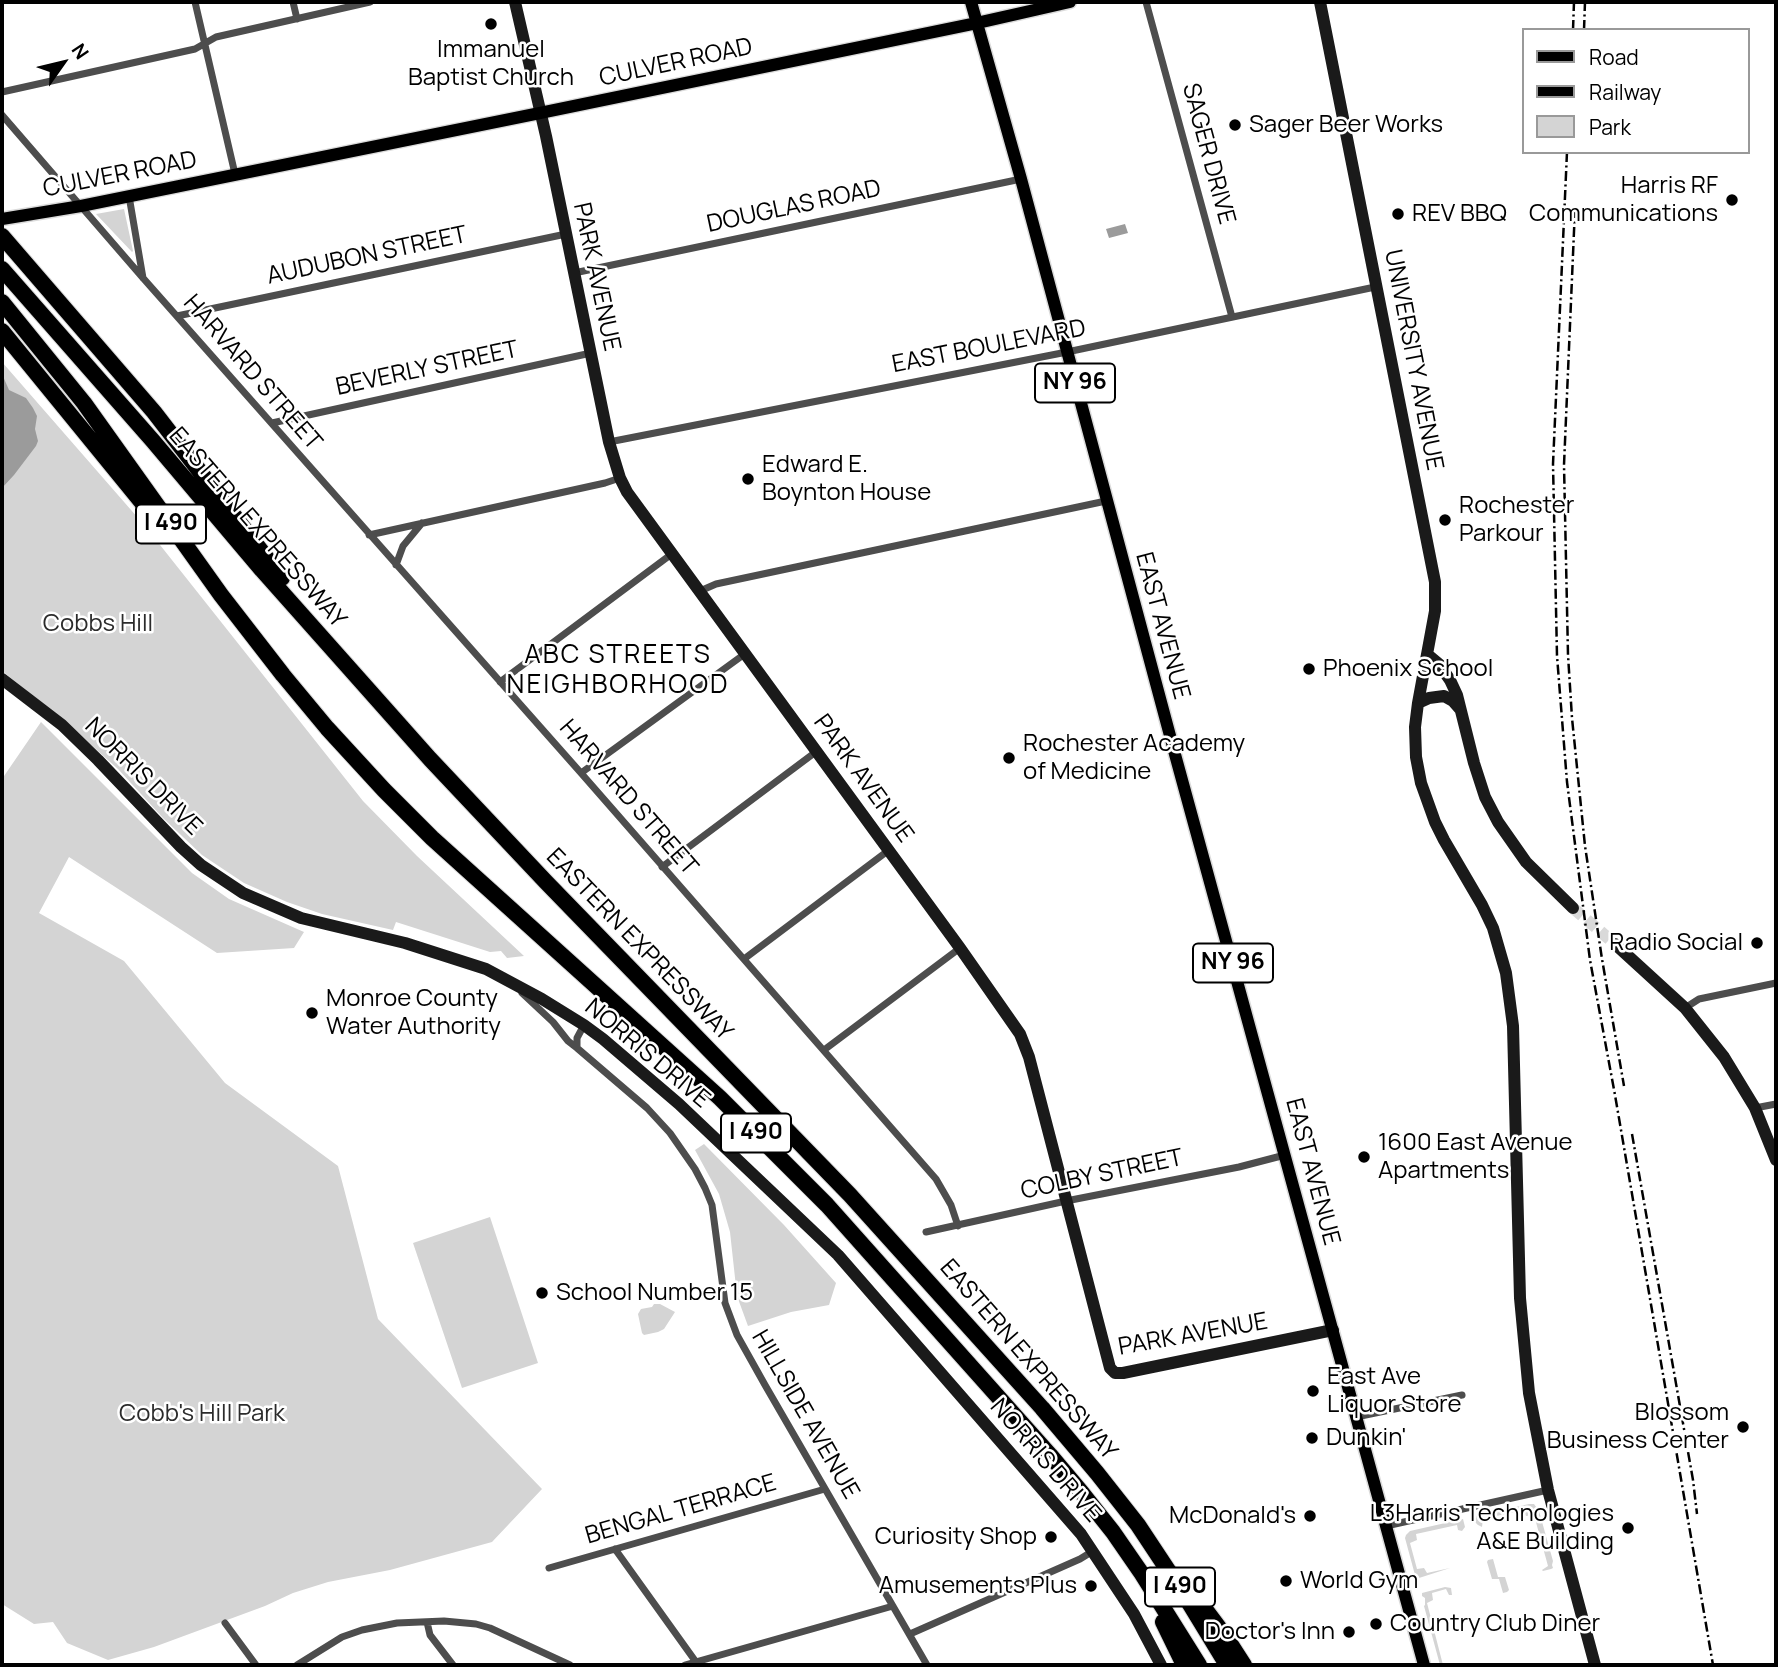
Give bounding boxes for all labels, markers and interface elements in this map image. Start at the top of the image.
marker: Immanuel Baptist Church [483,16,499,32]
north arrow [28,28,98,98]
legend [1522,28,1750,154]
street label: CULVER ROAD [597,33,755,93]
place label: Immanuel Baptist Church [408,36,574,92]
text: N [66,38,95,64]
text: Road [1589,43,1639,71]
text: Railway [1589,78,1661,106]
street label: SAGER DRIVE [1175,80,1241,228]
place label: Sager Beer Works [1249,111,1443,139]
text: Park [1589,113,1631,141]
marker: Sager Beer Works [1227,117,1243,133]
street label: CULVER ROAD [41,146,199,204]
place label: Harris RF Communications [1529,172,1718,228]
street label: DOUGLAS ROAD [704,174,884,240]
marker: Harris RF Communications [1724,192,1740,208]
street label: PARK AVENUE [566,200,626,354]
place label: REV BBQ [1412,200,1507,228]
marker: REV BBQ [1390,206,1406,222]
street label: AUDUBON STREET [264,221,470,291]
street label: UNIVERSITY AVENUE [1377,247,1449,473]
street label: HARVARD STREET [177,289,327,457]
street label: EAST BOULEVARD [890,314,1088,380]
street label: BEVERLY STREET [333,336,521,402]
road number: NY 96 [1035,364,1115,402]
street label: EASTERN EXPRESSWAY [162,422,352,634]
place label: Edward E. Boynton House [762,451,931,507]
marker: Edward E. Boynton House [740,471,756,487]
place label: Rochester Parkour [1459,492,1574,548]
road number: I 490 [136,504,206,544]
marker: Rochester Parkour [1437,512,1453,528]
street label: EAST AVENUE [1129,549,1195,703]
park label: Cobbs Hill [43,610,153,638]
district label: ABC STREETS NEIGHBORHOOD [508,640,728,702]
place label: Phoenix School [1323,655,1493,683]
marker: Phoenix School [1301,661,1317,677]
street label: PARK AVENUE [807,709,919,849]
street label: NORRIS DRIVE [78,712,208,842]
street label: HARVARD STREET [553,714,703,882]
place label: Rochester Academy of Medicine [1023,730,1245,786]
marker: Rochester Academy of Medicine [1001,750,1017,766]
street label: EASTERN EXPRESSWAY [540,843,738,1047]
place label: Radio Social [1609,929,1743,957]
marker: Radio Social [1749,935,1765,951]
road number: NY 96 [1193,944,1273,982]
place label: Monroe County Water Authority [326,985,501,1041]
street label: NORRIS DRIVE [579,993,715,1115]
marker: Monroe County Water Authority [304,1005,320,1021]
street label: EAST AVENUE [1279,1095,1345,1249]
road number: I 490 [721,1114,791,1152]
place label: 1600 East Avenue Apartments [1378,1129,1573,1185]
street label: COLBY STREET [1018,1144,1186,1206]
marker: 1600 East Avenue Apartments [1356,1149,1372,1165]
street label: EASTERN EXPRESSWAY [933,1254,1123,1466]
place label: School Number 15 [556,1279,753,1307]
marker: School Number 15 [534,1285,550,1301]
street label: PARK AVENUE [1116,1308,1270,1362]
street label: HILLSIDE AVENUE [745,1325,865,1505]
place label: East Ave Liquor Store [1327,1363,1462,1419]
marker: East Ave Liquor Store [1305,1383,1321,1399]
street label: NORRIS DRIVE [984,1393,1106,1529]
place label: Blossom Business Center [1547,1399,1729,1455]
park label: Cobb's Hill Park [119,1400,285,1428]
marker: Blossom Business Center [1735,1419,1751,1435]
place label: Dunkin' [1326,1424,1407,1452]
marker: Dunkin' [1304,1430,1320,1446]
street label: BENGAL TERRACE [582,1469,780,1551]
place label: L3Harris Technologies A&E Building [1370,1500,1614,1556]
place label: McDonald's [1169,1502,1296,1530]
marker: McDonald's [1302,1508,1318,1524]
marker: L3Harris Technologies A&E Building [1620,1520,1636,1536]
place label: Curiosity Shop [875,1523,1037,1551]
marker: Curiosity Shop [1043,1529,1059,1545]
place label: World Gym [1300,1567,1418,1595]
road number: I 490 [1145,1568,1215,1606]
place label: Amusements Plus [879,1572,1077,1600]
marker: World Gym [1278,1573,1294,1589]
marker: Amusements Plus [1083,1578,1099,1594]
place label: Country Club Diner [1390,1610,1600,1638]
marker: Country Club Diner [1368,1616,1384,1632]
place label: Doctor's Inn [1205,1618,1335,1646]
marker: Doctor's Inn [1341,1624,1357,1640]

